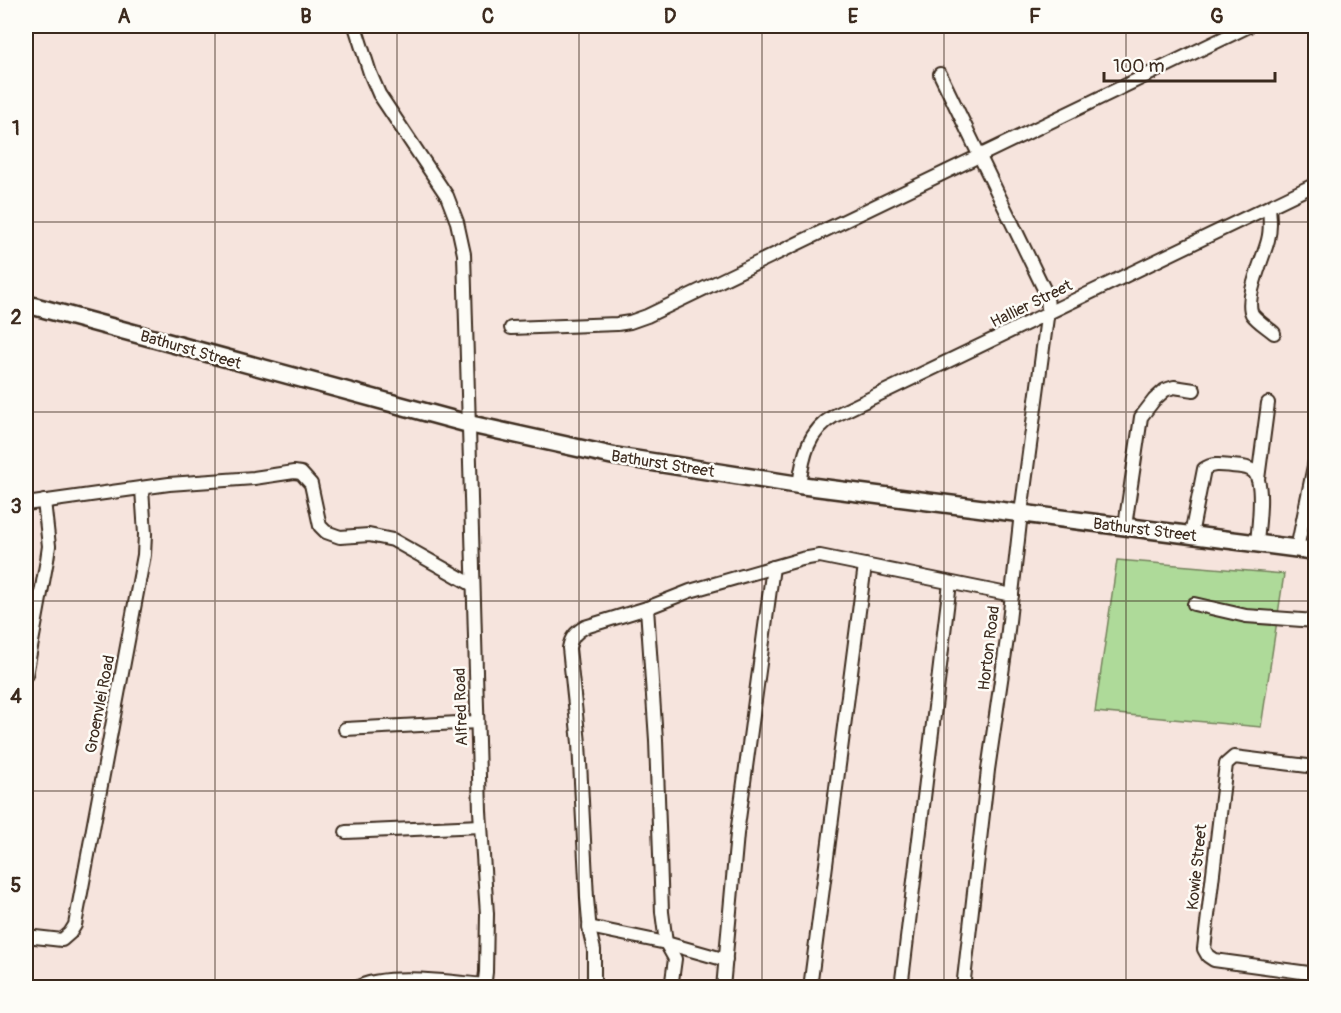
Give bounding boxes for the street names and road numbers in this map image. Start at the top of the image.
street label: Hallier Street [987,275,1076,332]
street label: Bathurst Street [138,326,244,374]
street label: Bathurst Street [610,446,716,482]
street label: Bathurst Street [1092,514,1198,546]
street label: Horton Road [974,605,1004,692]
street label: Groenvlei Road [81,653,119,755]
street label: Alfred Road [450,667,472,747]
street label: Kowie Street [1183,823,1212,911]

